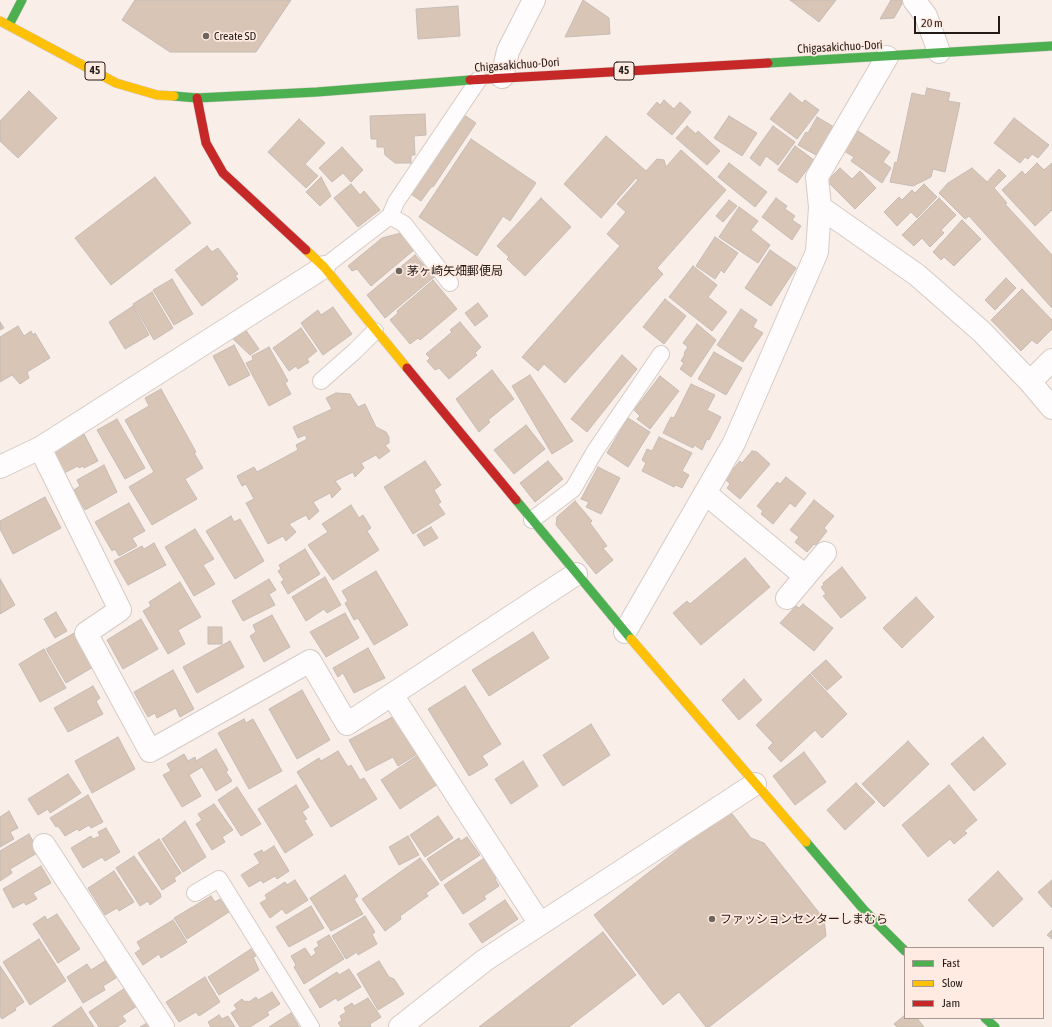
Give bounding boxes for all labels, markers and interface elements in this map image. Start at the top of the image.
scale bar [916,8,1002,34]
text: 20 m [921,16,943,30]
place label: Create SD [214,29,256,43]
marker: Create SD [201,31,211,41]
street label: Chigasakichuo-Dori [797,38,883,56]
street label: Chigasakichuo-Dori [474,55,560,75]
road number: 45 [85,62,105,80]
road number: 45 [614,62,634,80]
place label: 茅ヶ崎矢畑郵便局 [407,264,503,278]
marker: 茅ヶ崎矢畑郵便局 [394,266,404,276]
place label: ファッションセンターしまむら [720,912,888,926]
marker: ファッションセンターしまむら [707,914,717,924]
legend [904,947,1044,1019]
text: Fast [942,956,960,970]
text: Slow [942,976,963,990]
text: Jam [942,996,960,1010]

